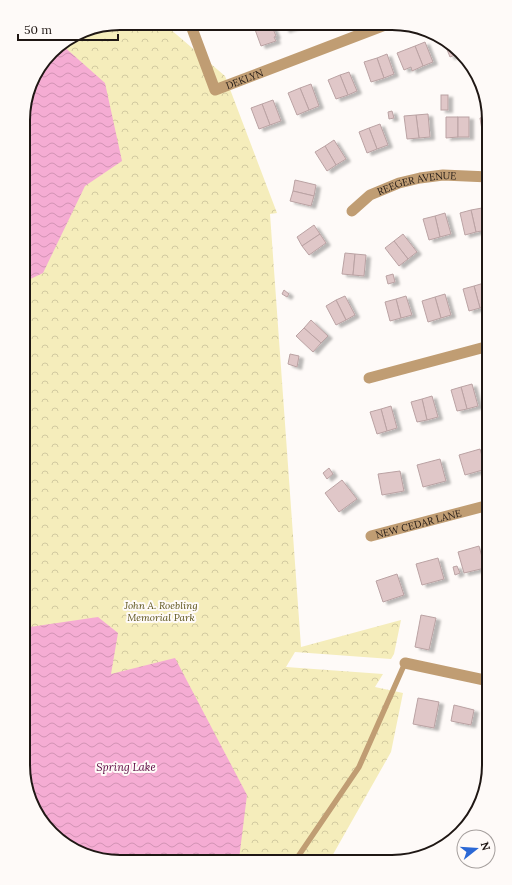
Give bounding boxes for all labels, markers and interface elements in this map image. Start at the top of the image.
scale bar [18,16,118,42]
text: 50 m [24,22,52,37]
street label: DEKLYN [224,66,265,92]
street label: REEGER AVENUE [375,168,457,198]
street label: NEW CEDAR LANE [374,506,463,541]
park label: John A. Roebling Memorial Park [123,599,198,624]
water label: Spring Lake [96,760,156,774]
north arrow [456,829,496,869]
text: N [478,840,494,853]

